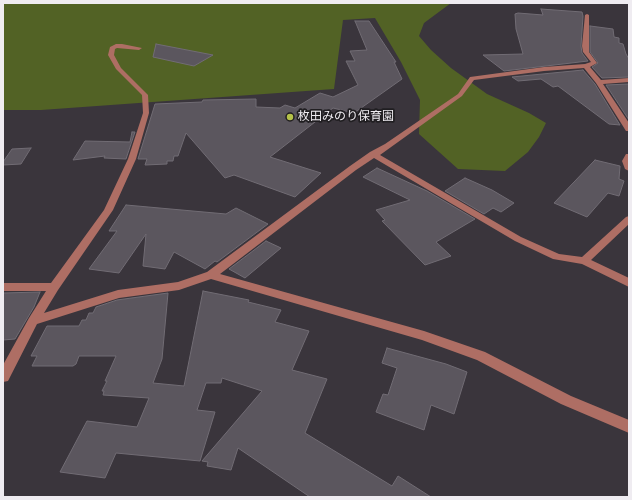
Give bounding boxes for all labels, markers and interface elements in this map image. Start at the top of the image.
place label: 枚田みのり保育園 [298,110,394,124]
marker: 枚田みのり保育園 [285,112,295,122]

